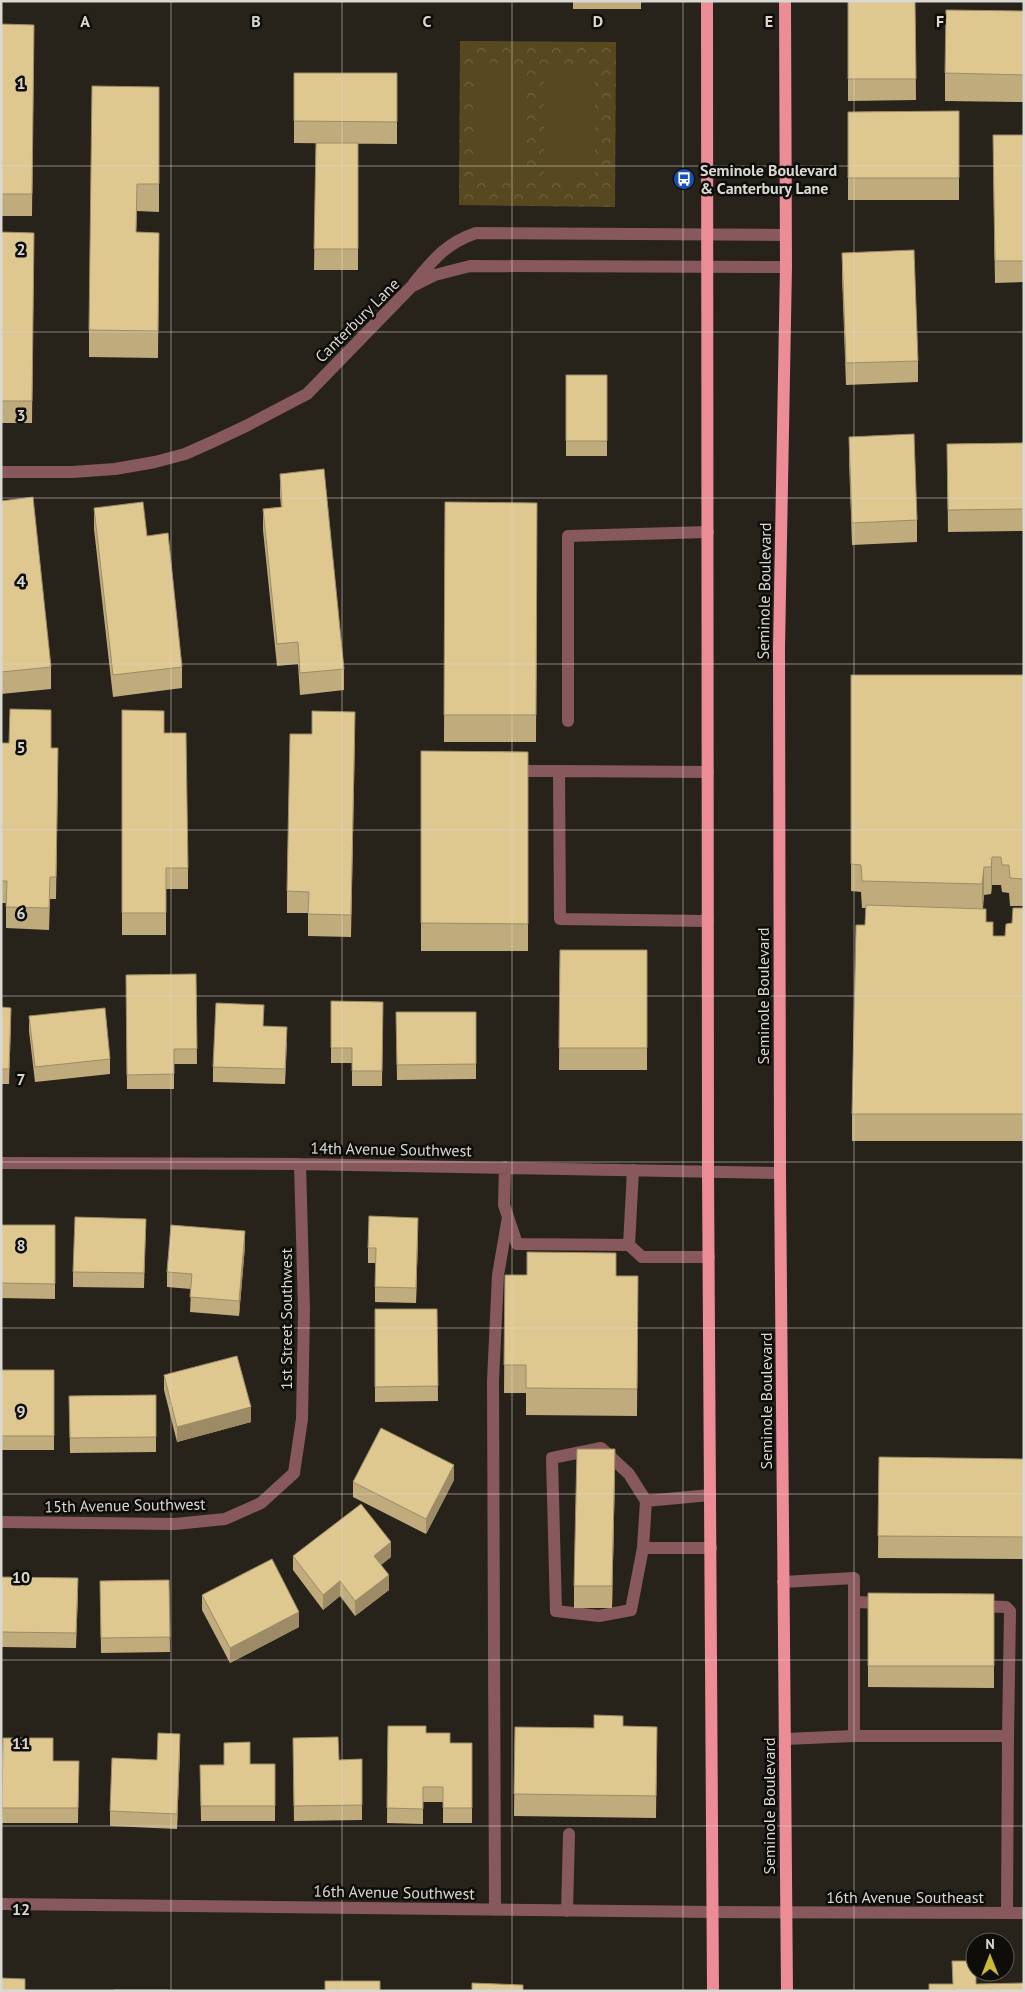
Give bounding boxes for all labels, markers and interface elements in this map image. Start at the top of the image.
text: A [80,11,90,31]
text: B [251,11,261,31]
text: C [423,11,432,31]
text: D [593,11,603,31]
text: E [765,11,773,31]
text: F [936,11,944,31]
text: 1 [16,73,26,93]
place label: Seminole Boulevard & Canterbury Lane [700,160,837,198]
bus stop icon: Seminole Boulevard & Canterbury Lane [672,167,696,191]
text: 2 [16,239,26,259]
street label: Canterbury Lane [311,274,403,366]
text: 3 [16,405,26,425]
street label: Seminole Boulevard [753,522,775,660]
text: 4 [16,571,26,591]
text: 5 [16,737,26,757]
text: 6 [16,903,26,923]
street label: Seminole Boulevard [753,928,773,1065]
text: 7 [16,1069,26,1089]
street label: 14th Avenue Southwest [310,1138,472,1160]
text: 8 [16,1235,26,1255]
street label: 1st Street Southwest [276,1247,296,1390]
street label: Seminole Boulevard [756,1333,776,1470]
text: 9 [16,1401,26,1421]
street label: 15th Avenue Southwest [44,1494,206,1516]
text: 10 [12,1567,30,1587]
text: 11 [12,1733,30,1753]
street label: Seminole Boulevard [759,1738,779,1875]
street label: 16th Avenue Southwest [313,1881,475,1903]
street label: 16th Avenue Southeast [826,1887,984,1907]
text: 12 [12,1899,30,1919]
north arrow [965,1932,1015,1982]
text: N [985,1935,995,1953]

